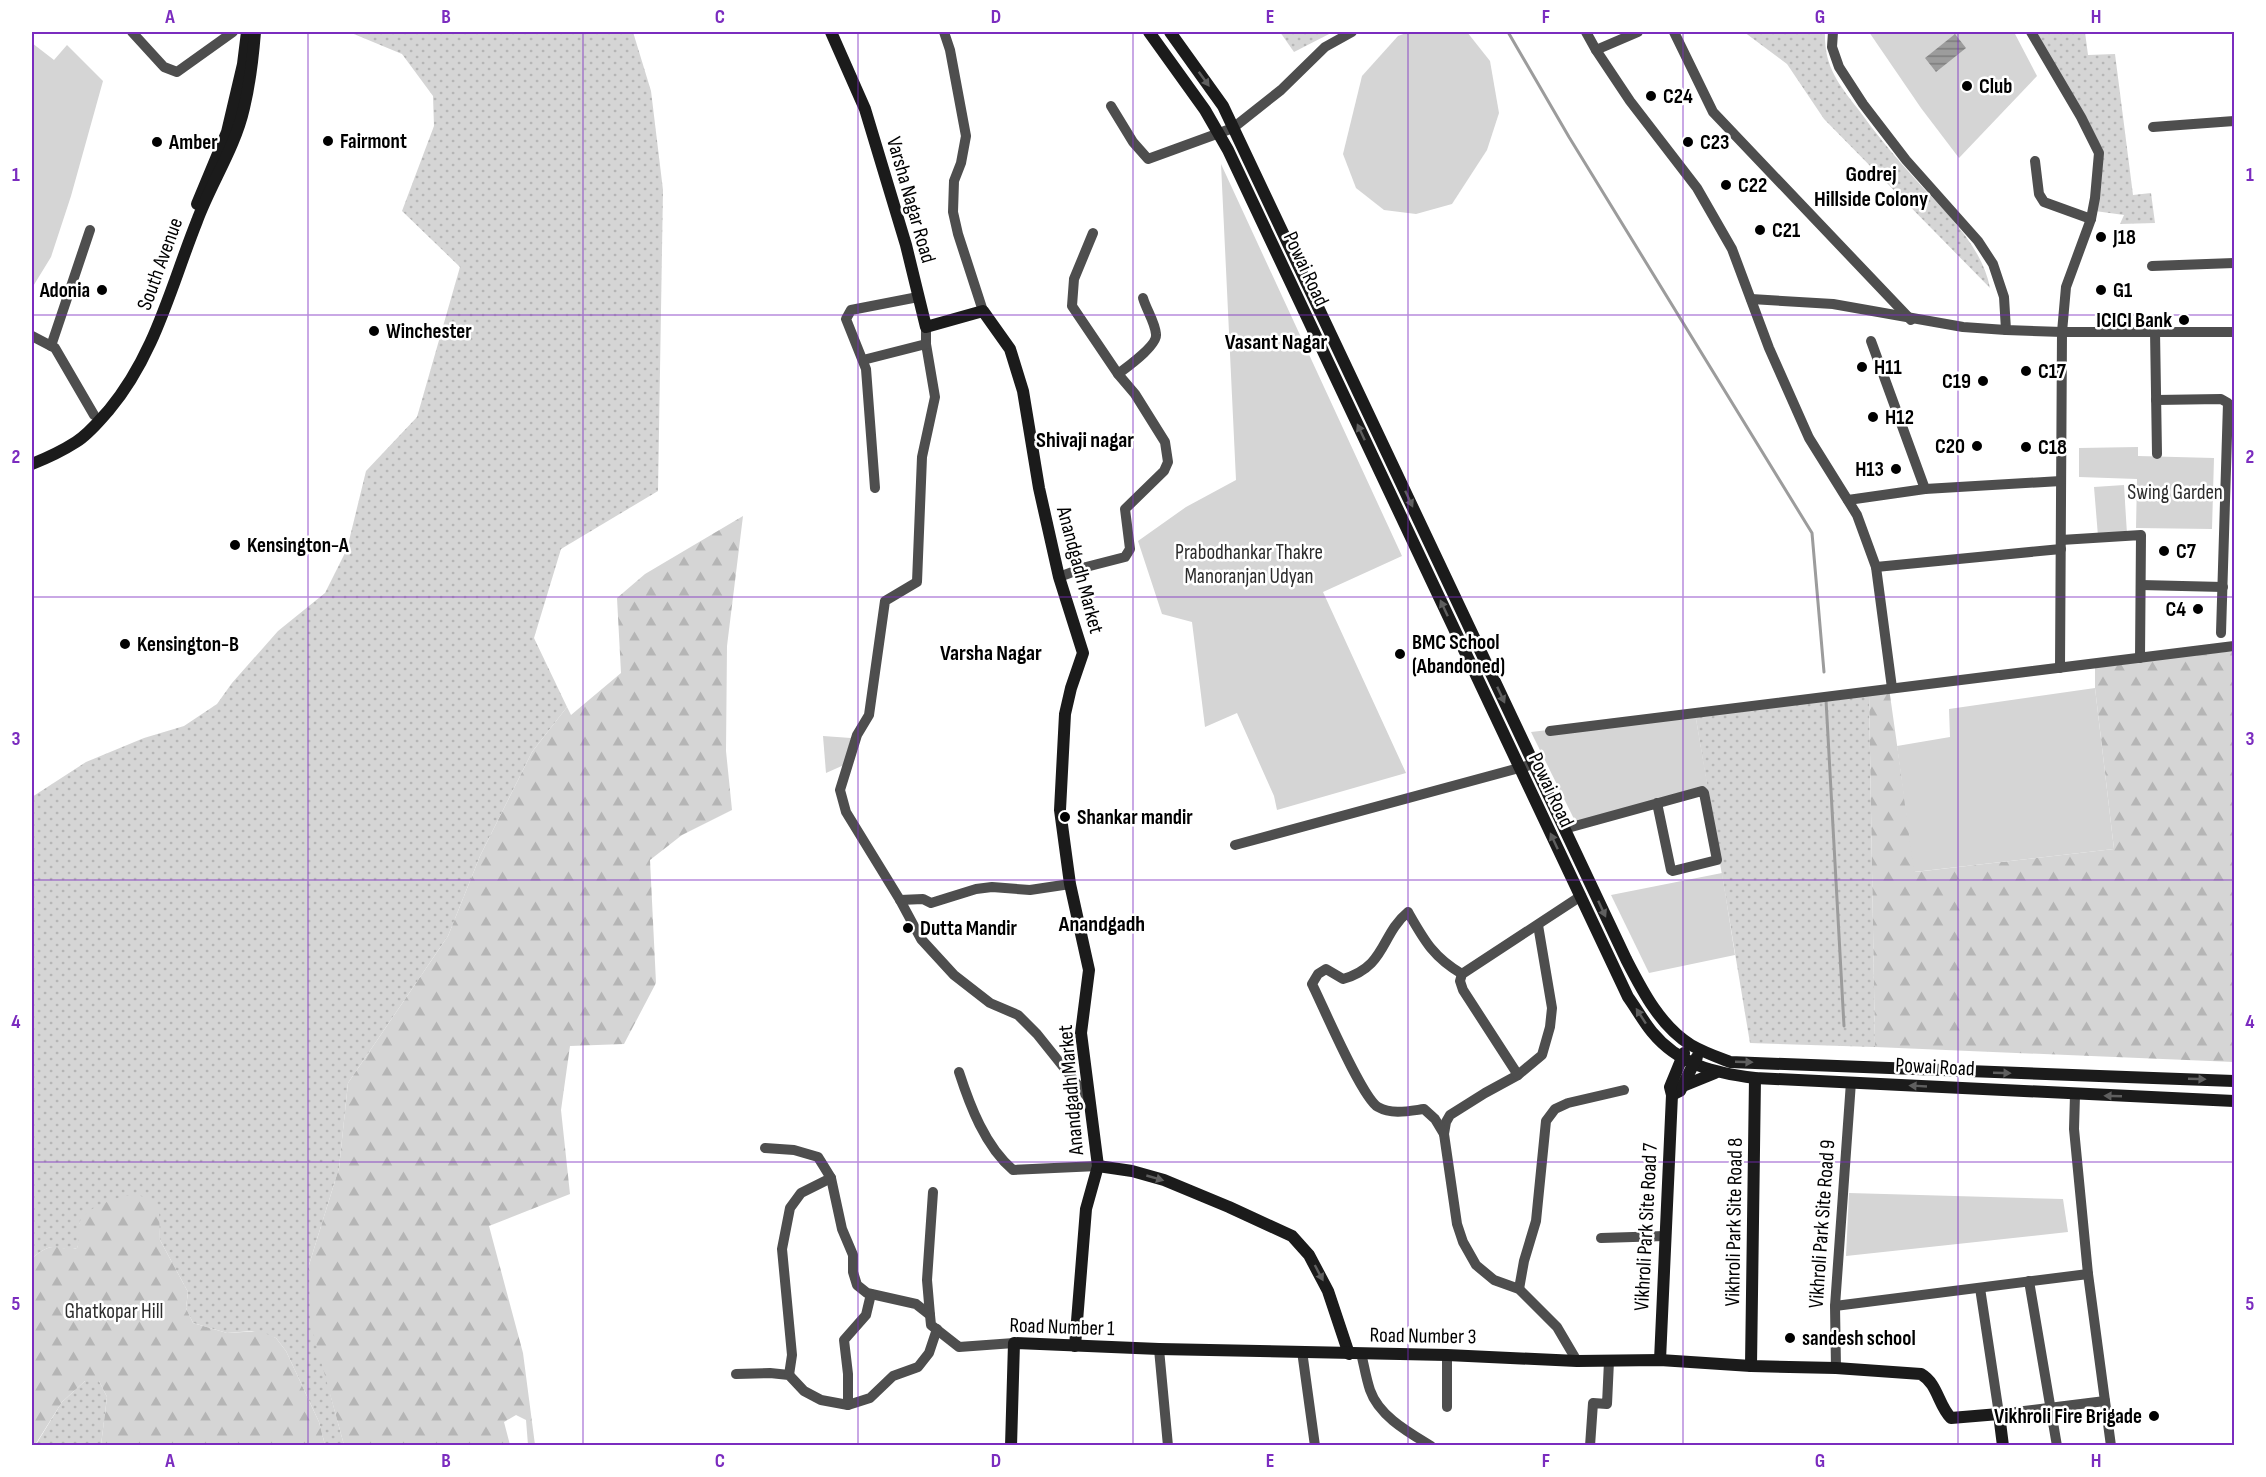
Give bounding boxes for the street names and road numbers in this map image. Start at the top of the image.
street label: Varsha Nagar Road [881,134,941,266]
street label: South Avenue [132,214,188,314]
street label: Powai Road [1278,228,1334,310]
street label: Anandgadh Market [1051,503,1109,636]
street label: Powai Road [1523,749,1579,831]
street label: Anandgadh Market [1053,1024,1089,1157]
street label: Powai Road [1895,1052,1975,1082]
street label: Vikhroli Park Site Road 8 [1720,1137,1748,1307]
street label: Vikhroli Park Site Road 9 [1804,1139,1840,1309]
street label: Vikhroli Park Site Road 7 [1629,1142,1663,1312]
street label: Road Number 1 [1009,1313,1116,1341]
street label: Road Number 3 [1369,1323,1477,1349]

